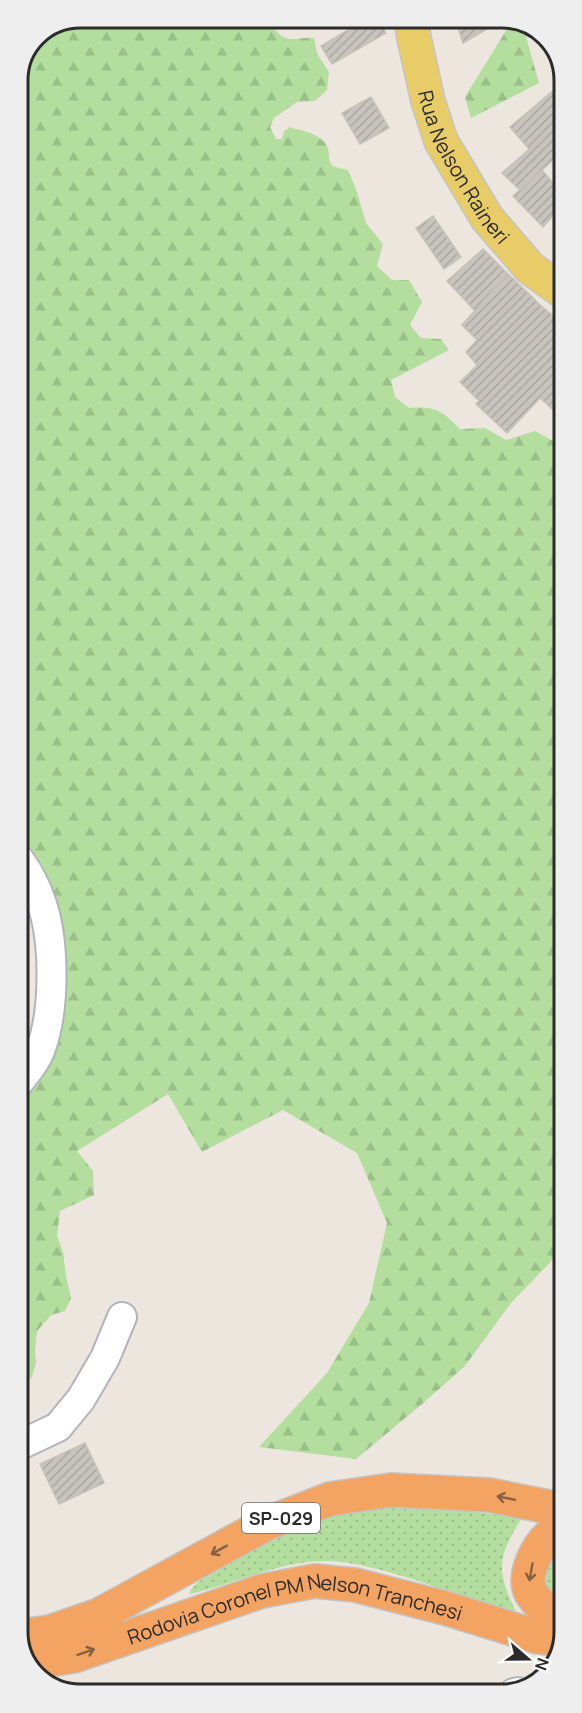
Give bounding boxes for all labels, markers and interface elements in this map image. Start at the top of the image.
street label: Rua Nelson Raineri [413,88,516,249]
one-way arrow [497,1492,517,1503]
road number: SP-029 [242,1503,320,1533]
one-way arrow [211,1544,228,1556]
one-way arrow [525,1562,536,1581]
street label: Rodovia Coronel PM Nelson Tranchesi [124,1567,466,1650]
north arrow [498,1629,558,1689]
one-way arrow [77,1645,95,1656]
text: N [530,1655,554,1673]

